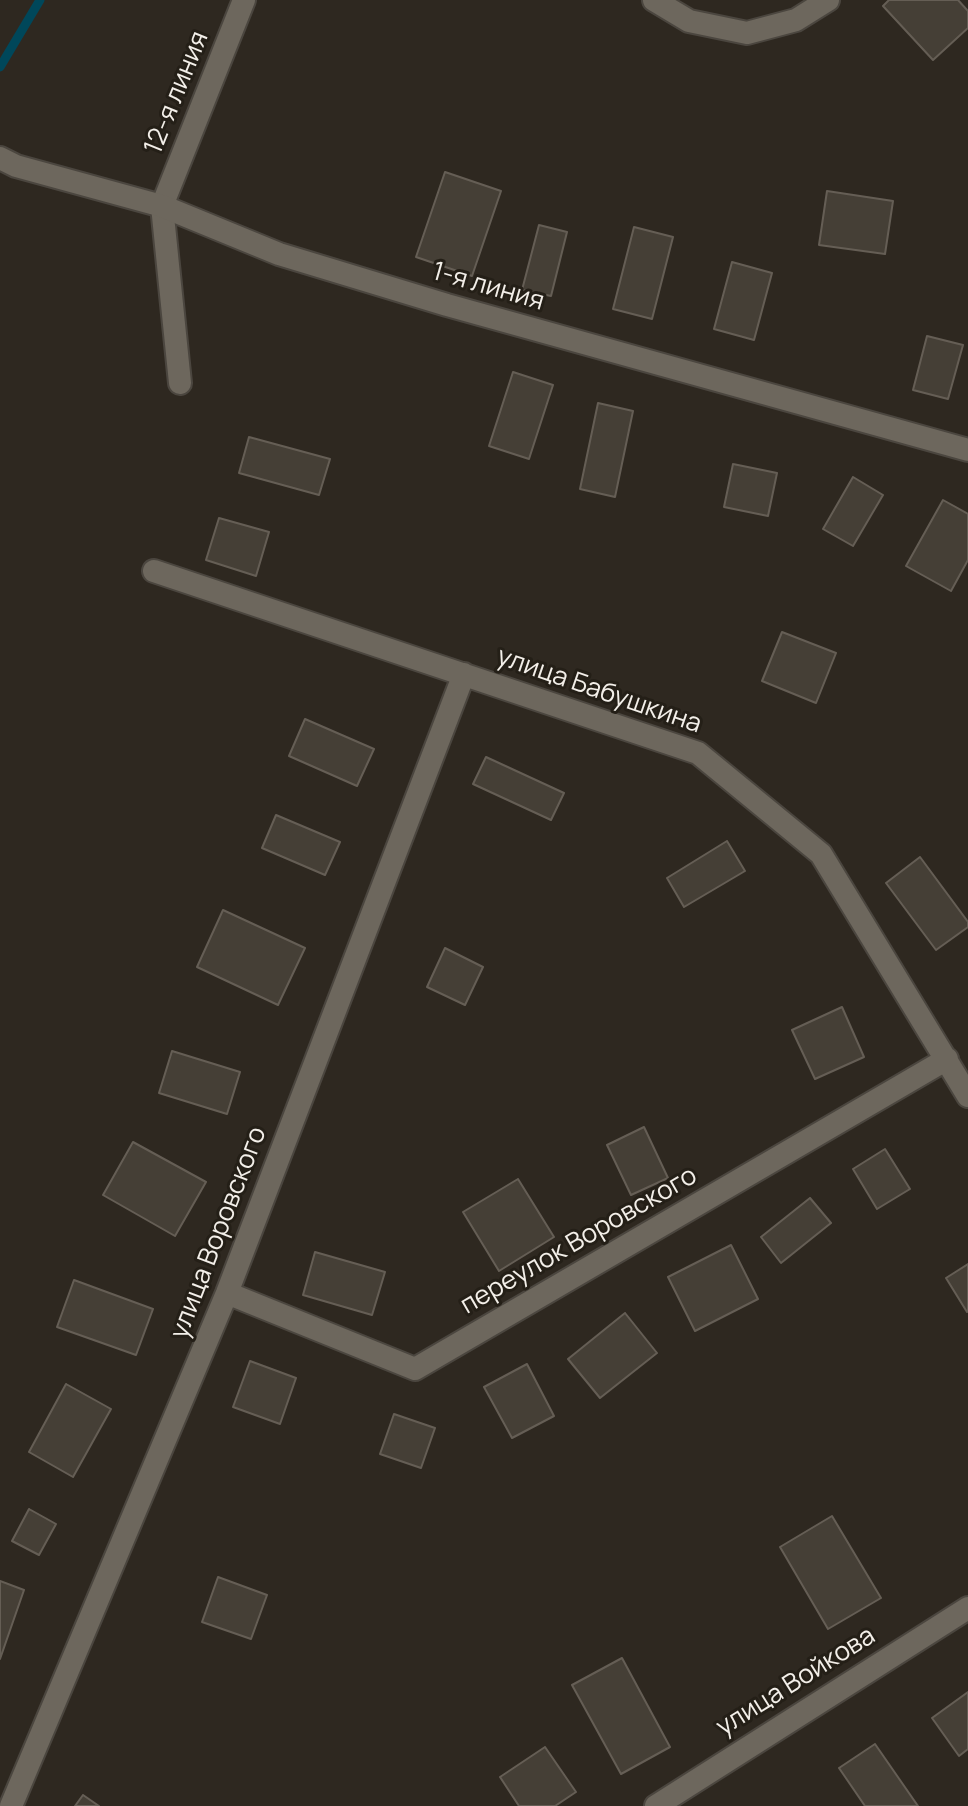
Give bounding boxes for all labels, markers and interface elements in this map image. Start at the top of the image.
street label: 12-я линия [138,27,216,159]
street label: 1-я линия [428,256,548,318]
street label: улица Бабушкина [493,641,705,741]
street label: улица Воровского [164,1123,274,1343]
street label: переулок Воровского [455,1161,703,1321]
street label: улица Войкова [711,1621,881,1743]

